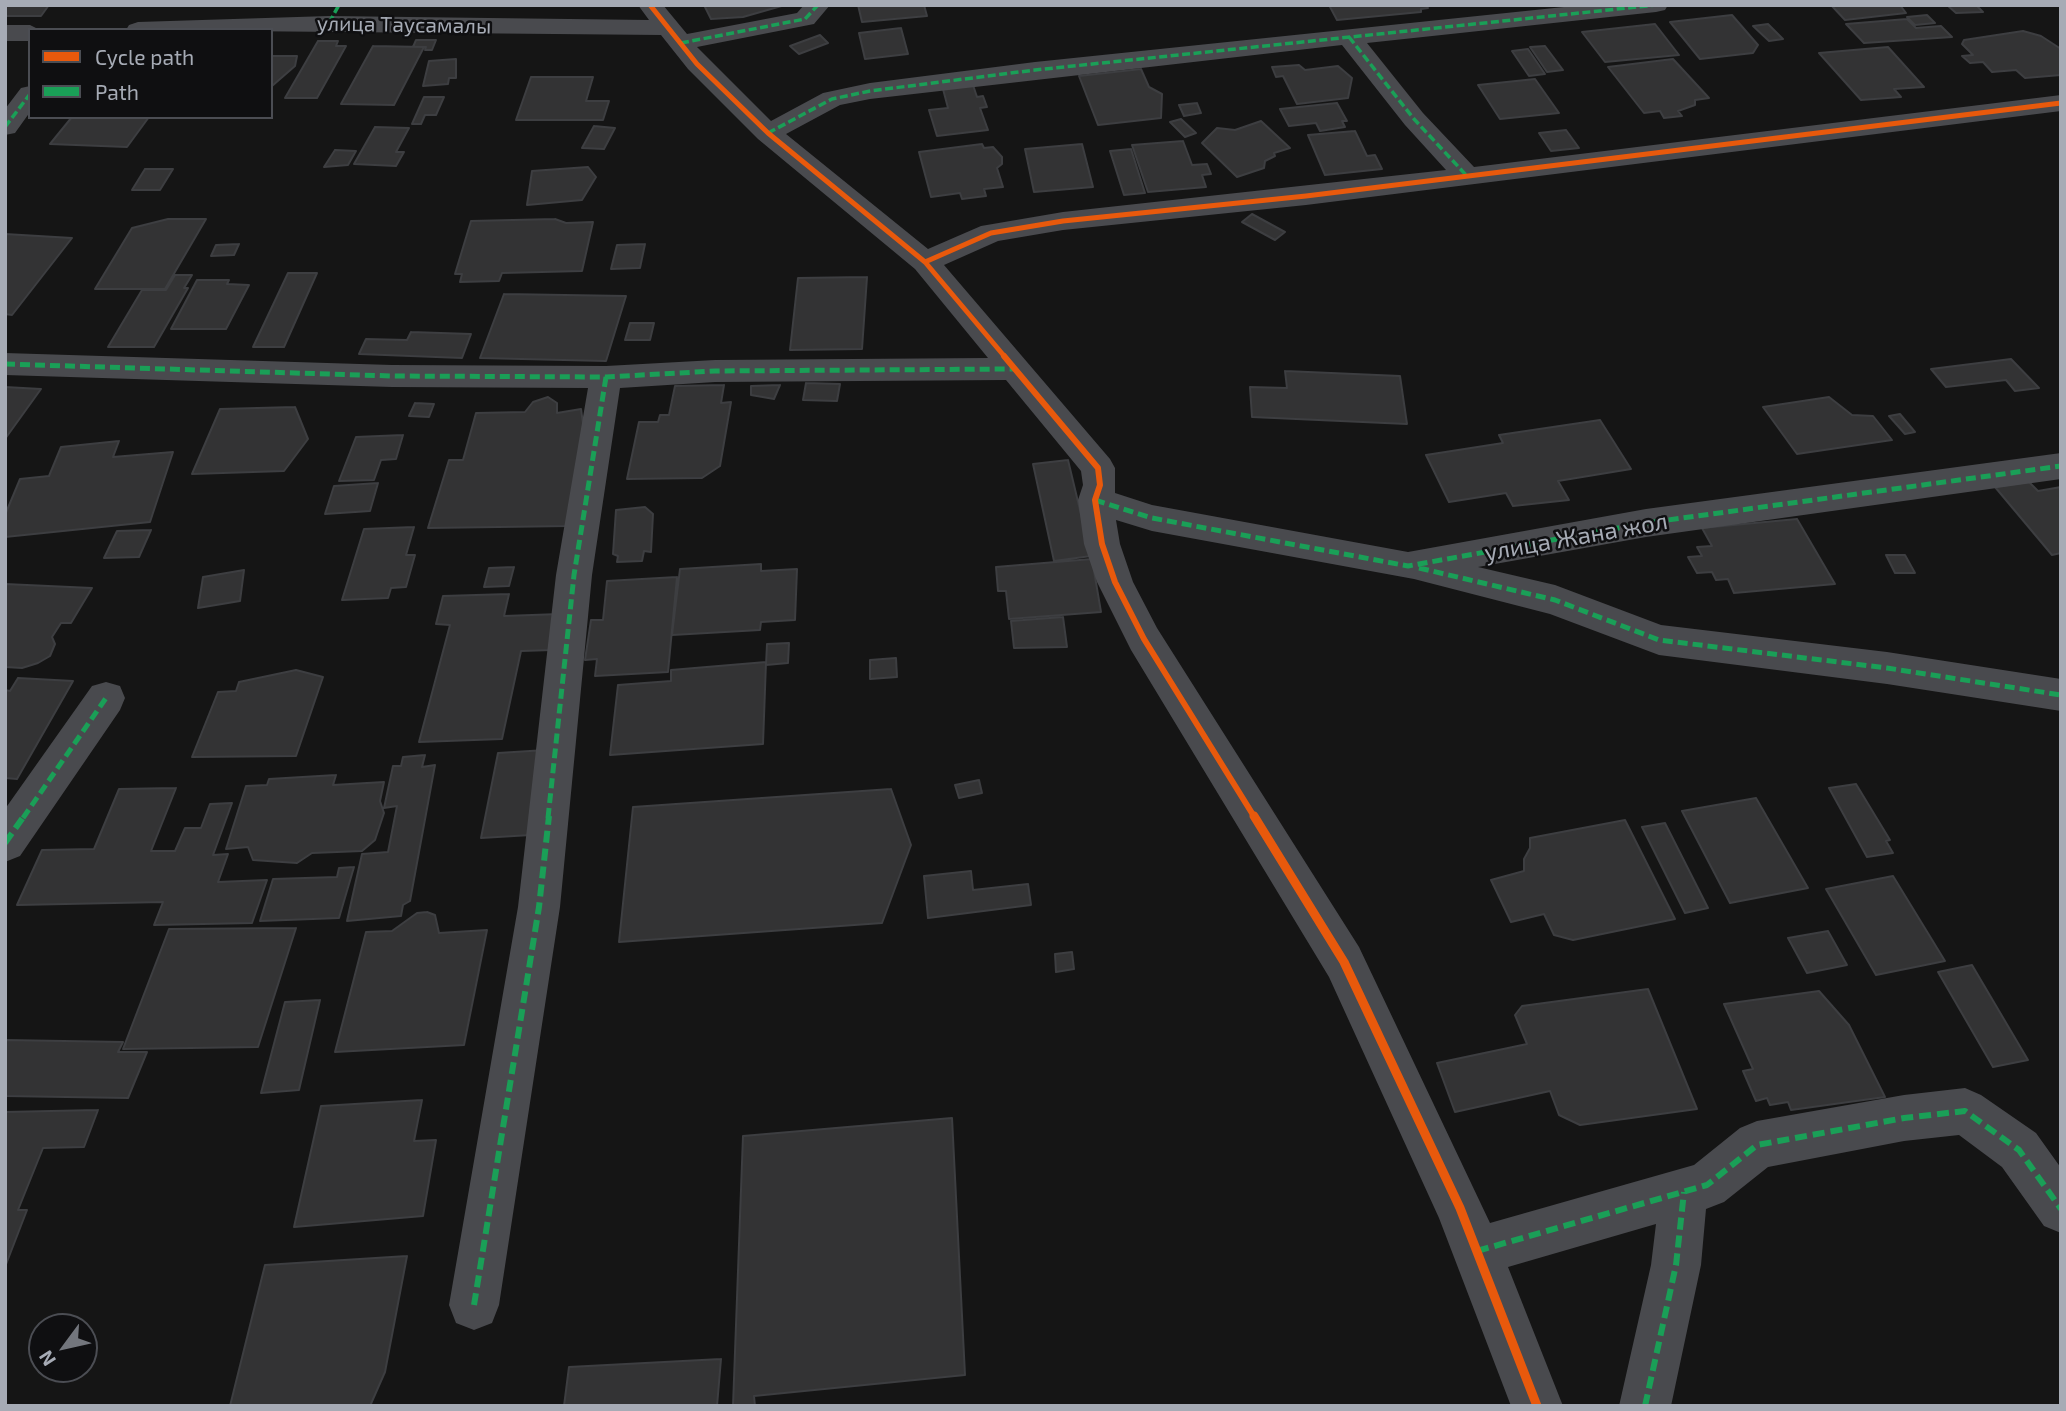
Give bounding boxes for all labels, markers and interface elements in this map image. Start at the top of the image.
street label: улица Таусамалы [317,11,491,39]
legend [28,28,273,119]
text: Cycle path [95,44,194,69]
text: Path [95,79,139,104]
street label: улица Жана жол [1482,507,1670,567]
north arrow [28,1313,98,1383]
text: N [33,1347,60,1371]

